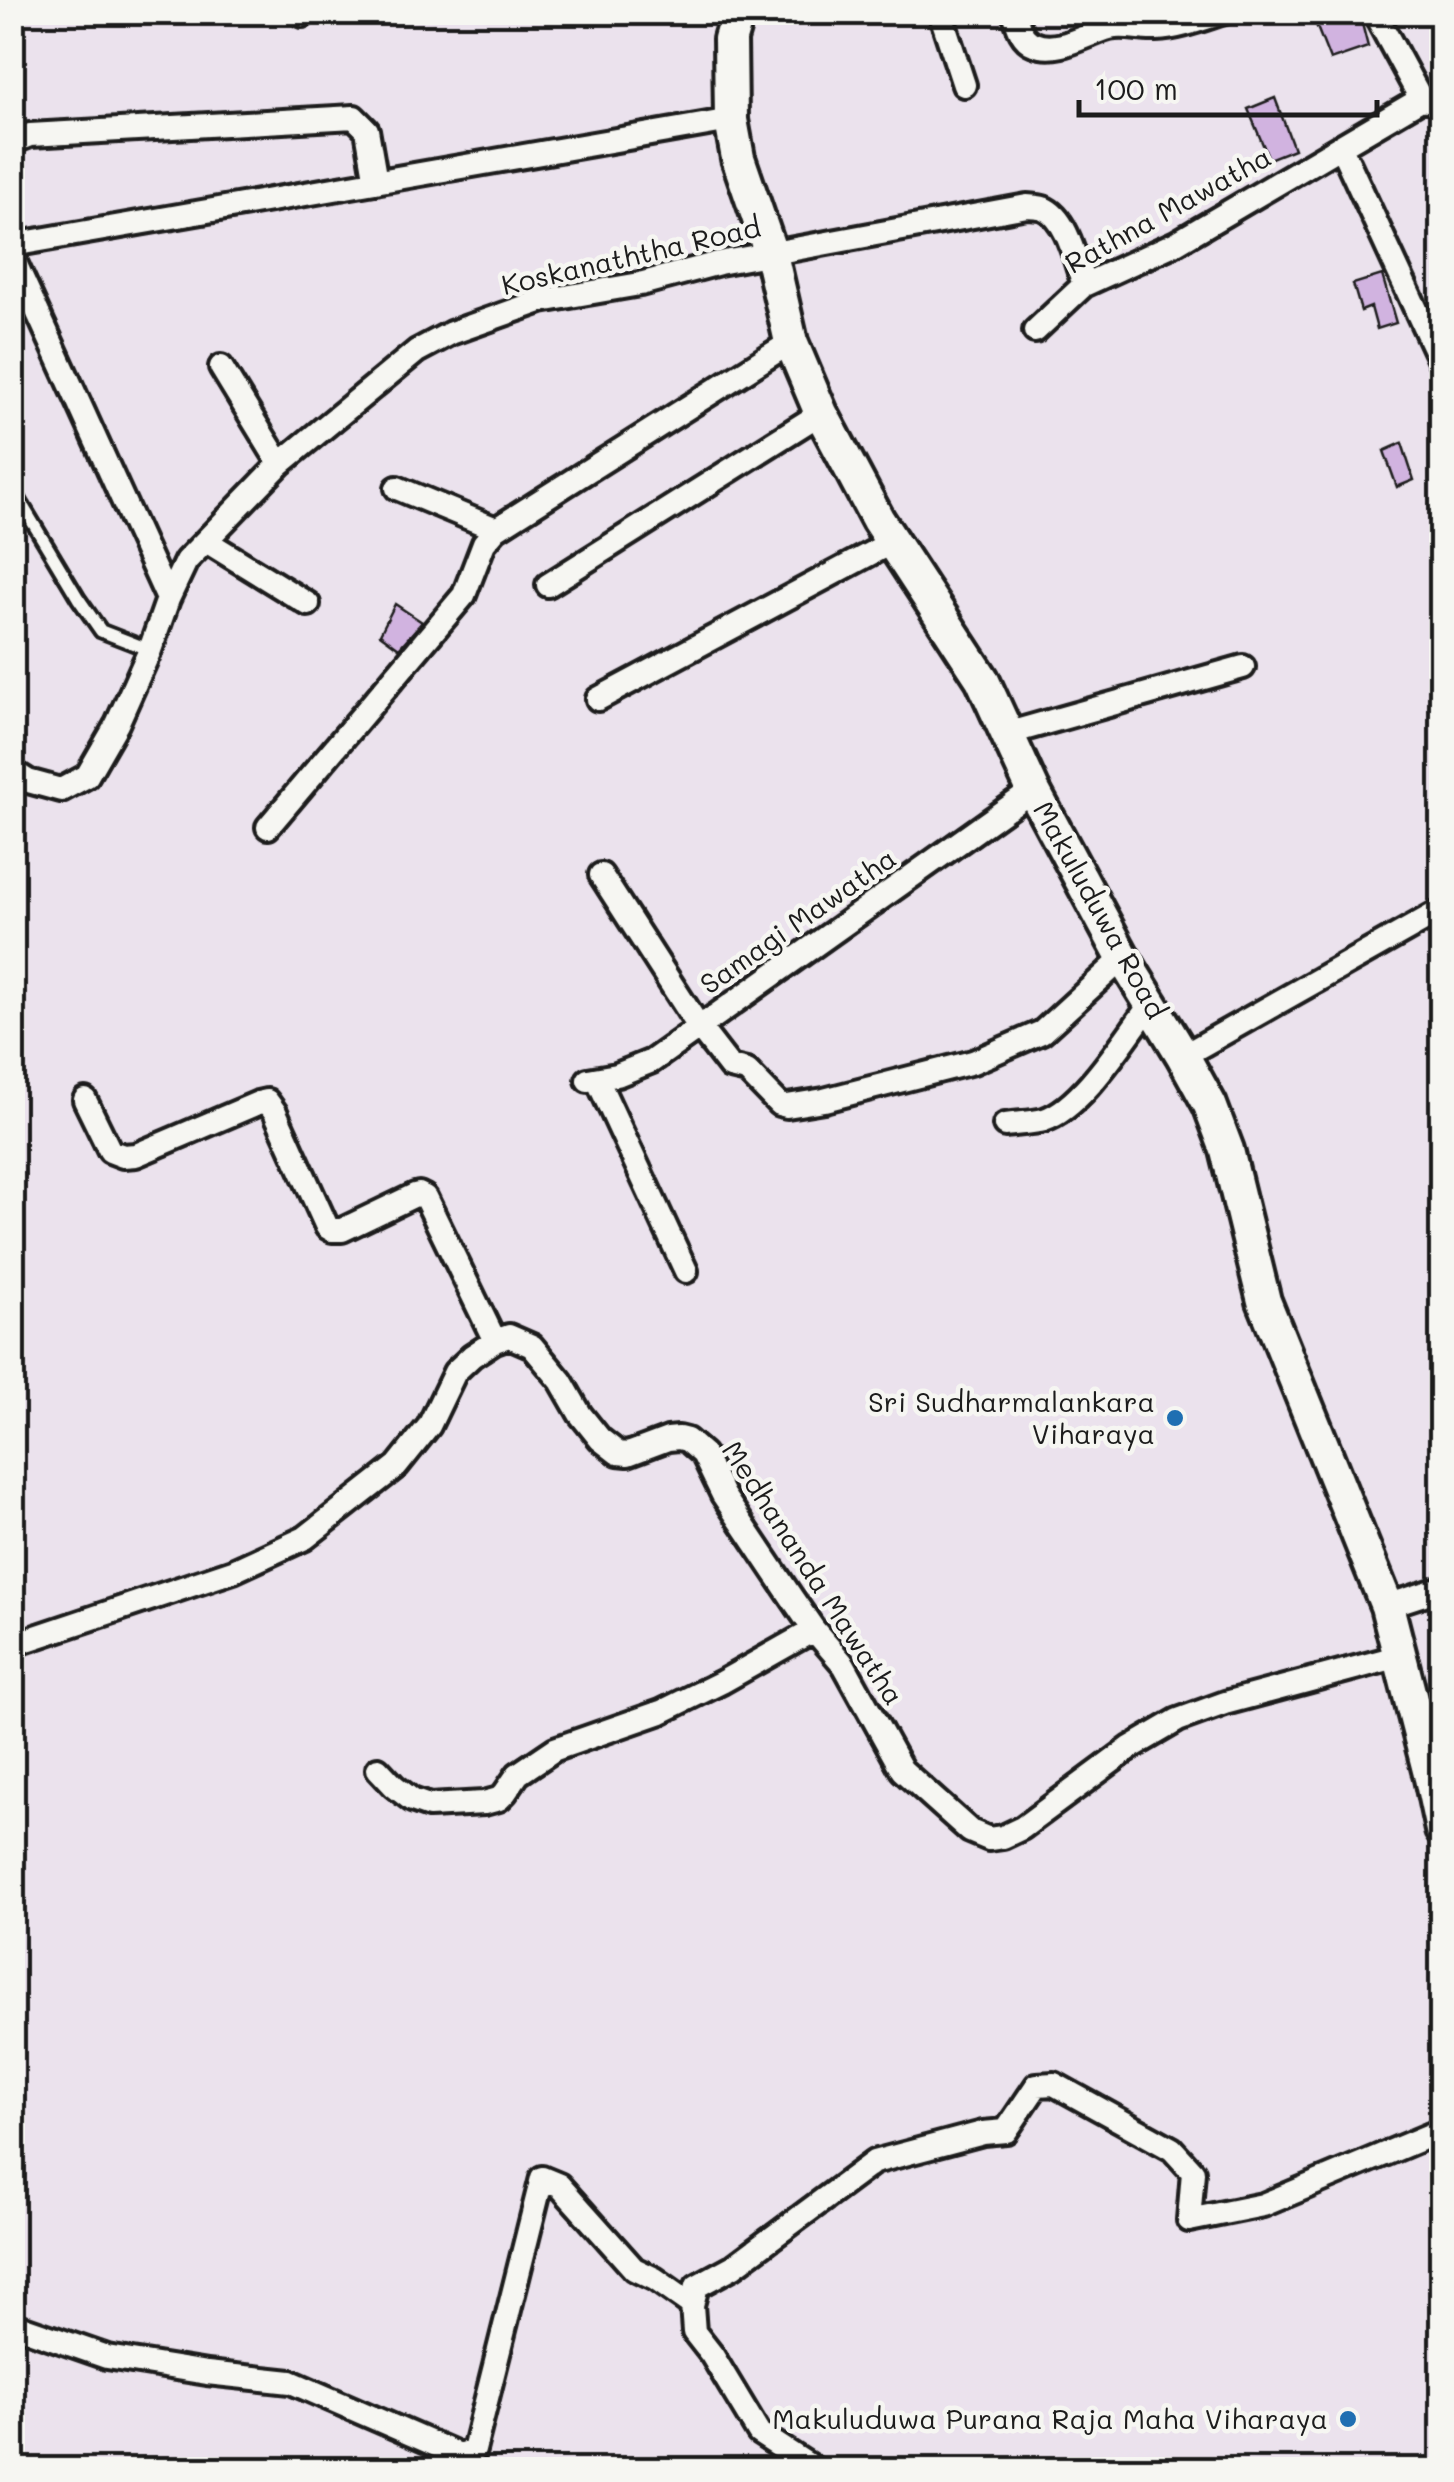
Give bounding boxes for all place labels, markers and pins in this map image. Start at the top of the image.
place label: Sri Sudharmalankara Viharaya [868,1383,1155,1451]
marker: Sri Sudharmalankara Viharaya [1164,1407,1186,1429]
place label: Makuluduwa Purana Raja Maha Viharaya [772,2400,1328,2436]
marker: Makuluduwa Purana Raja Maha Viharaya [1337,2408,1359,2430]

